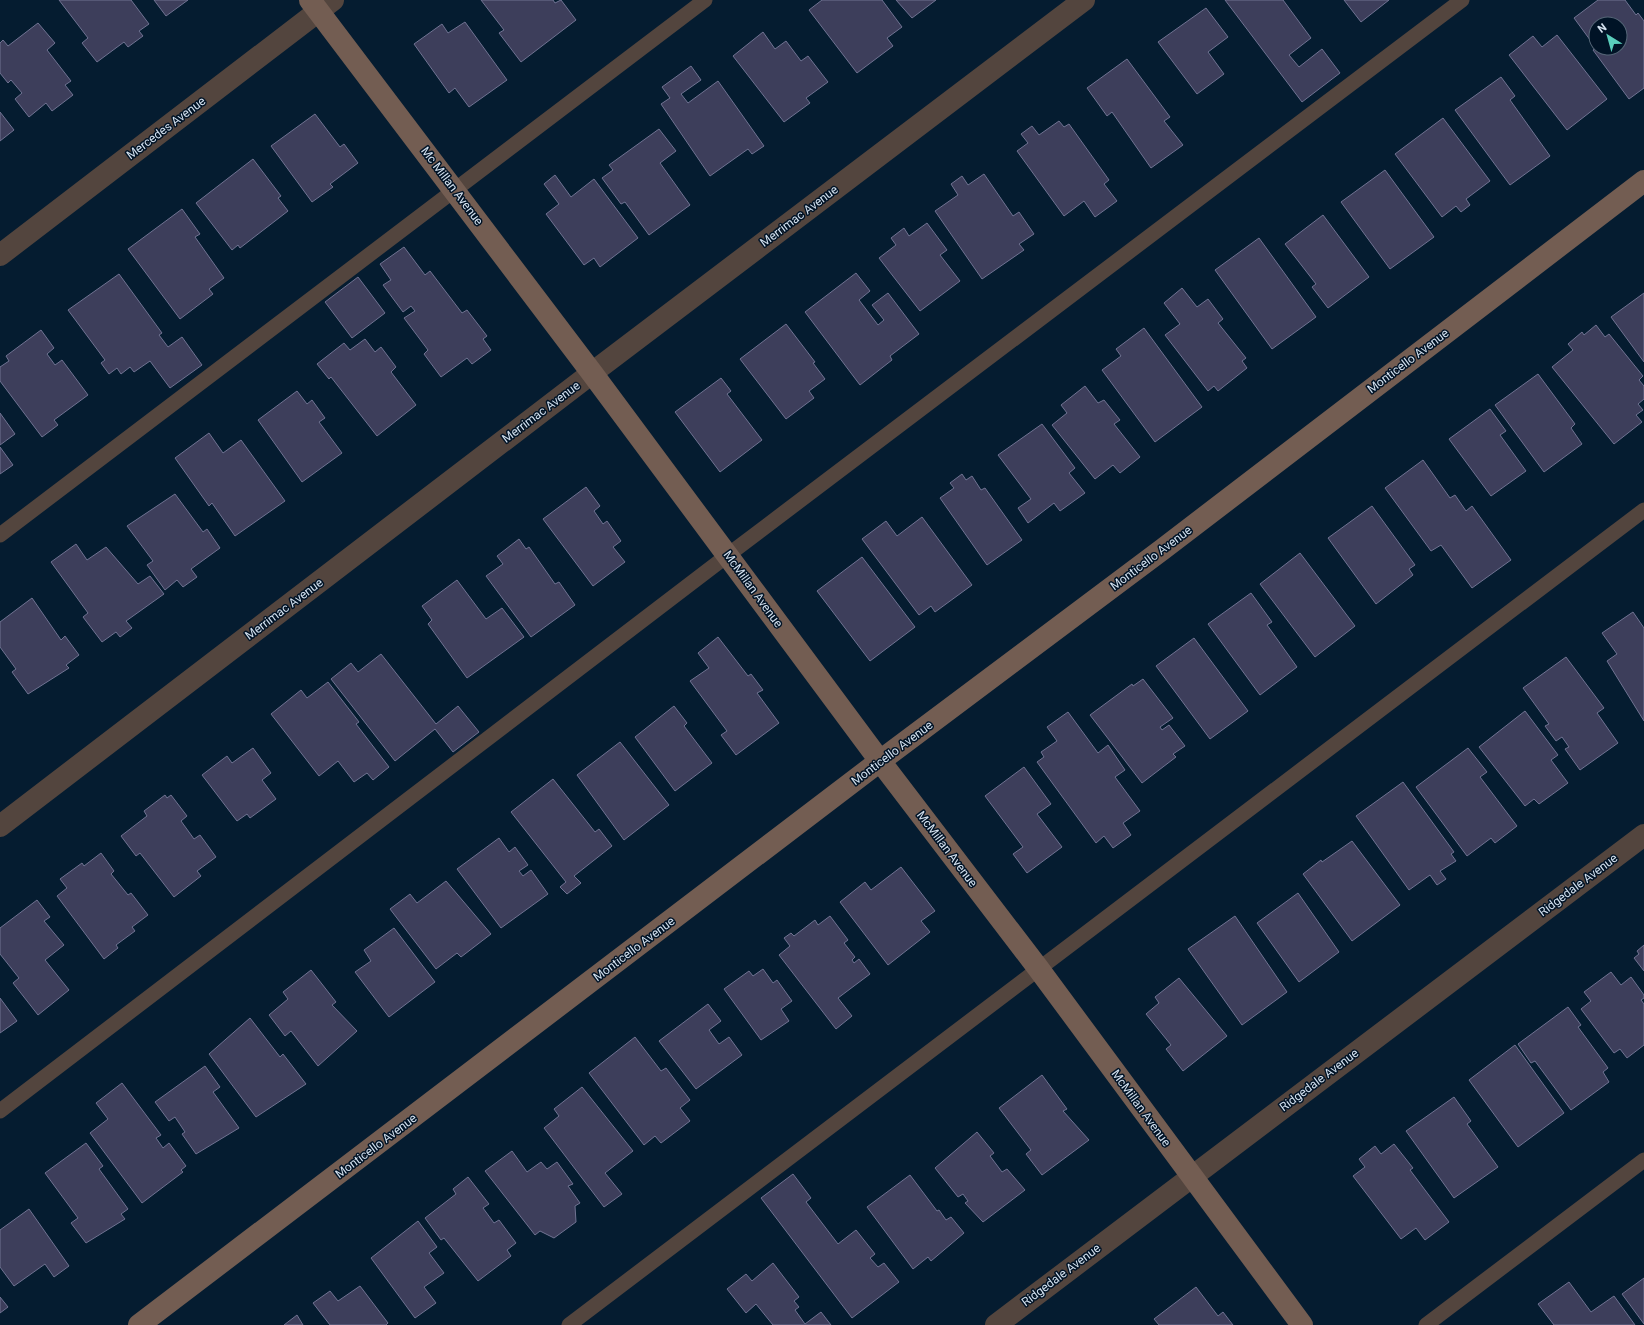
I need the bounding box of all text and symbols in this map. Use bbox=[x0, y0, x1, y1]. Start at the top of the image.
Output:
north arrow bbox=[1588, 16, 1628, 56]
text: N bbox=[1595, 21, 1609, 36]
street label: Mercedes Avenue bbox=[124, 94, 208, 162]
street label: Mc Millan Avenue bbox=[418, 144, 486, 228]
street label: Merrimac Avenue bbox=[757, 182, 841, 250]
street label: Monticello Avenue bbox=[1365, 326, 1451, 396]
street label: Merrimac Avenue bbox=[499, 378, 583, 446]
street label: Monticello Avenue bbox=[1108, 523, 1194, 593]
street label: McMillan Avenue bbox=[720, 548, 786, 630]
street label: Merrimac Avenue bbox=[242, 575, 326, 643]
street label: Monticello Avenue bbox=[849, 718, 935, 788]
street label: McMillan Avenue bbox=[914, 808, 980, 890]
street label: Ridgedale Avenue bbox=[1536, 851, 1620, 919]
street label: Monticello Avenue bbox=[591, 914, 677, 984]
street label: Ridgedale Avenue bbox=[1277, 1046, 1361, 1114]
street label: McMillan Avenue bbox=[1108, 1067, 1174, 1149]
street label: Monticello Avenue bbox=[333, 1111, 419, 1181]
street label: Ridgedale Avenue bbox=[1019, 1241, 1103, 1309]

